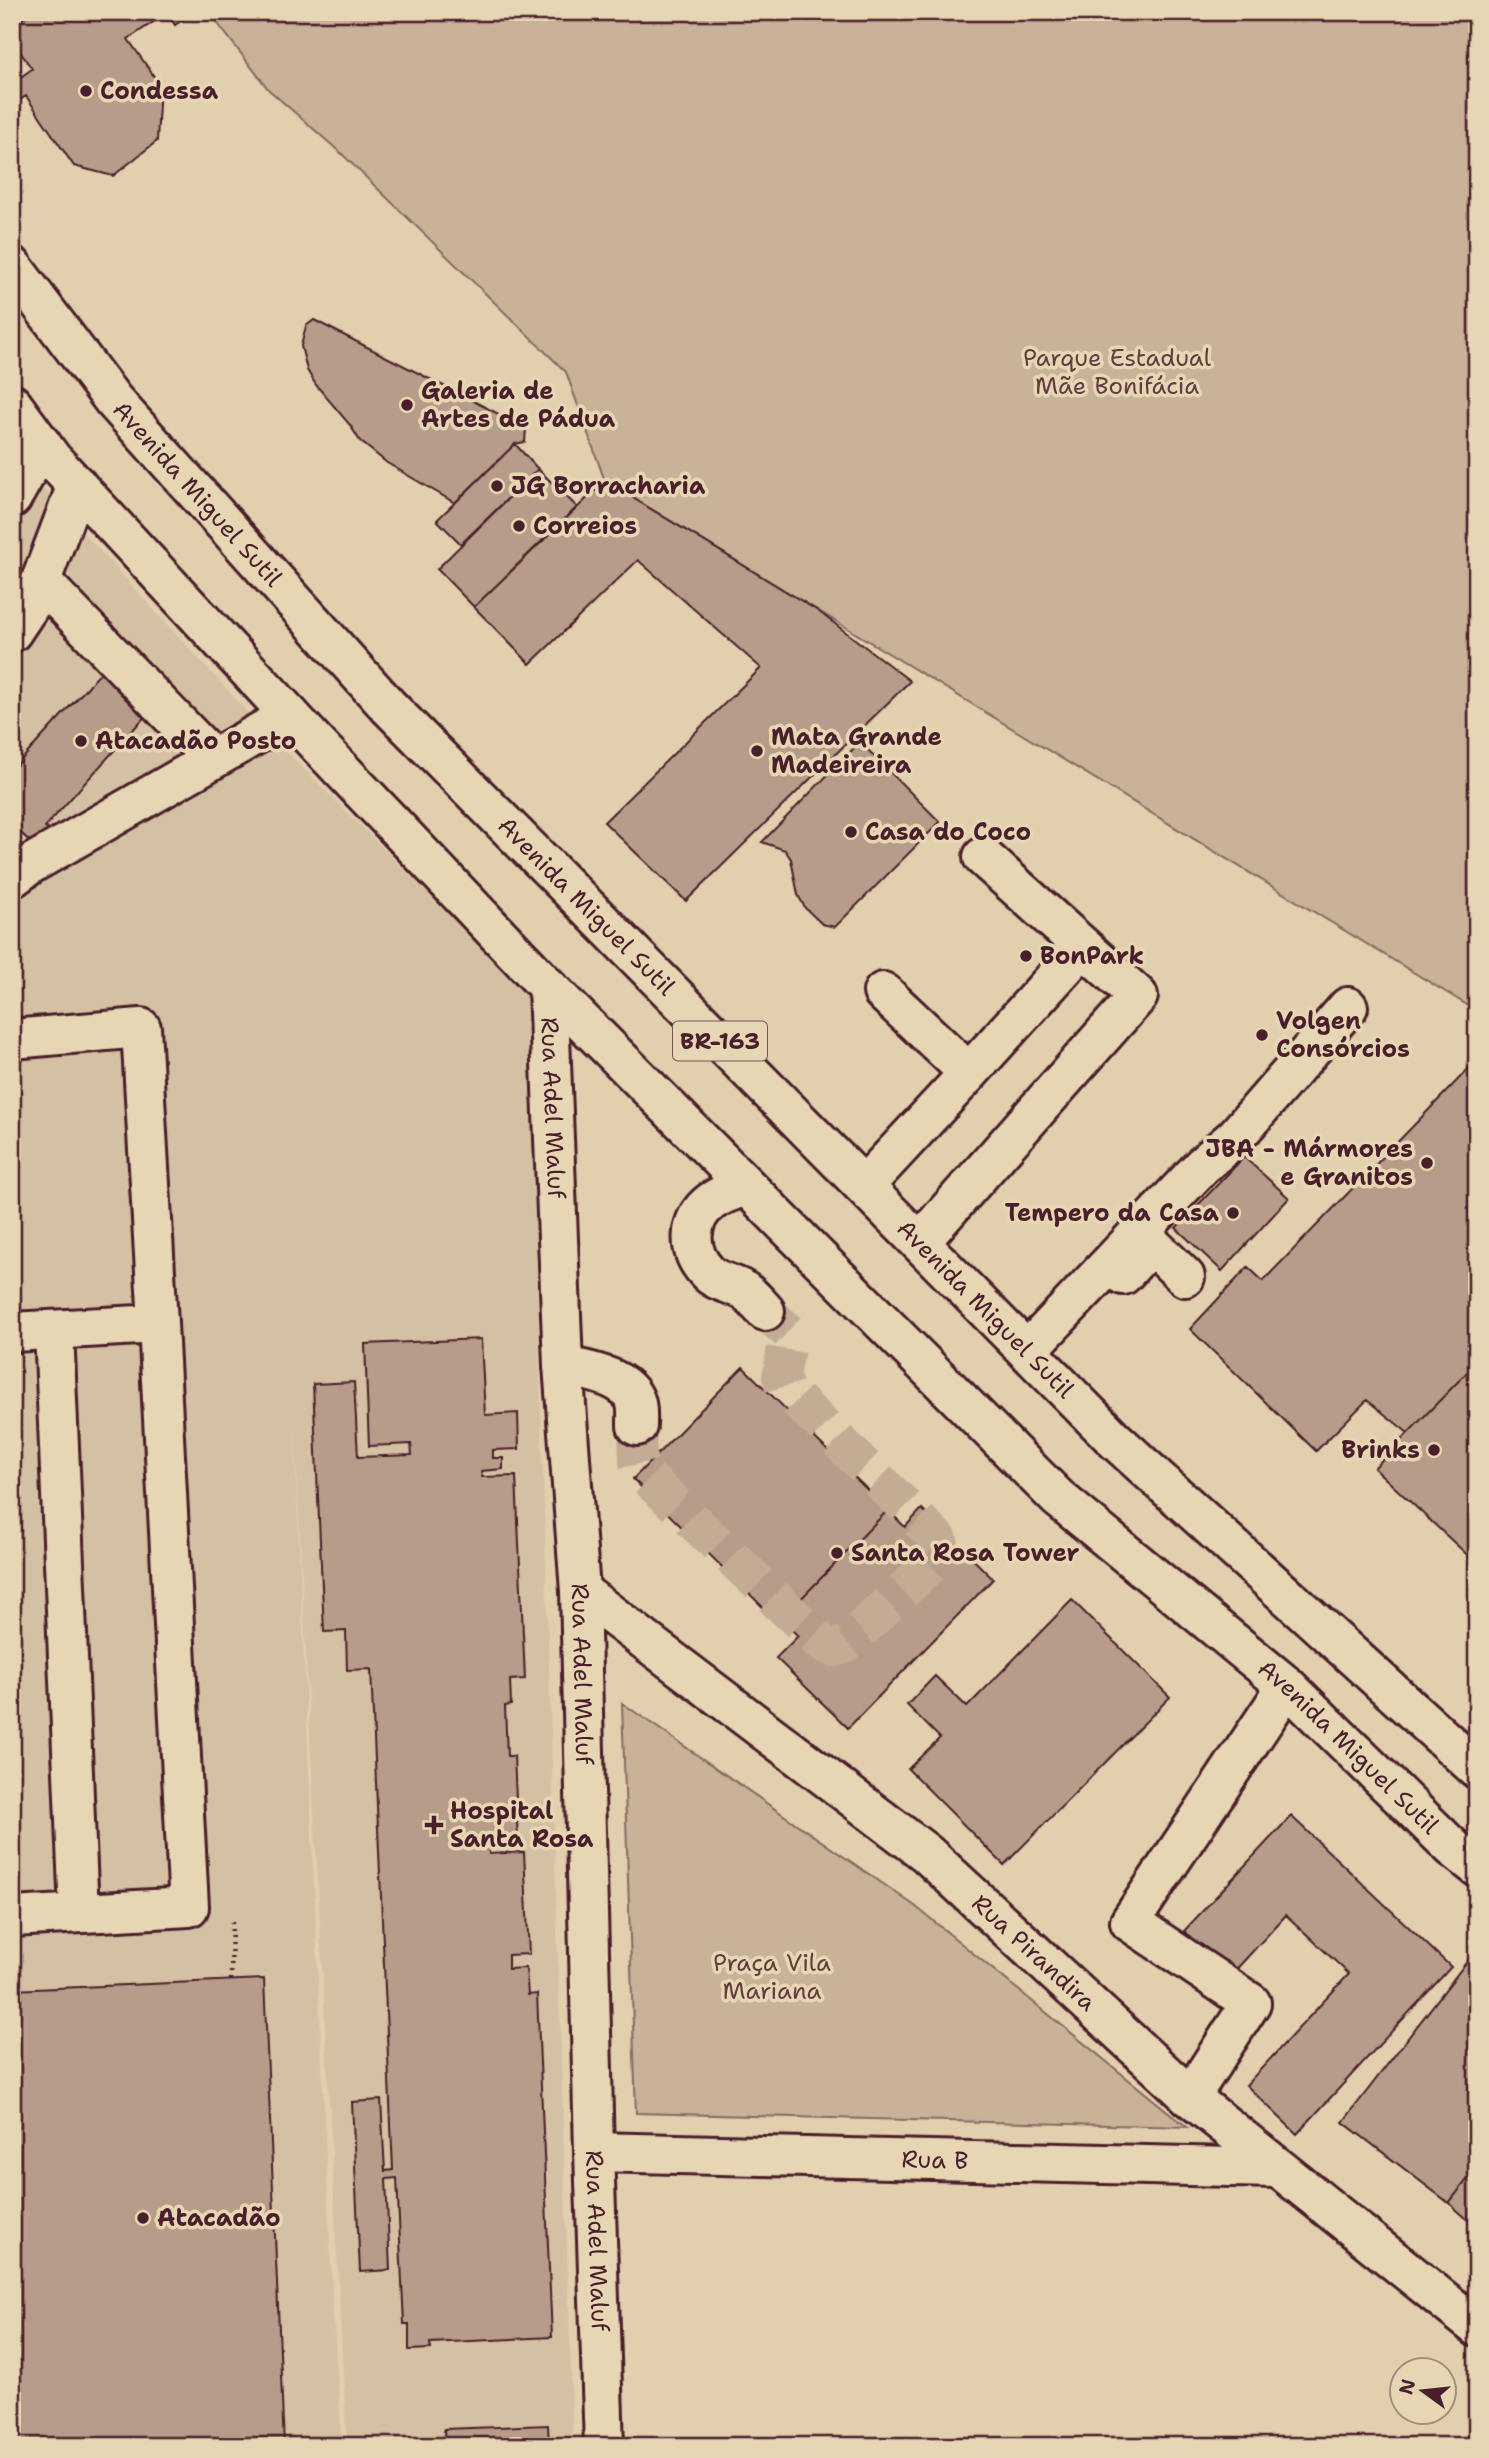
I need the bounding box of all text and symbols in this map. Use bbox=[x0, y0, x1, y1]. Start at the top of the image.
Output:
place label: Condessa bbox=[100, 75, 219, 107]
marker: Condessa bbox=[78, 83, 94, 99]
park label: Parque Estadual Mãe Bonifácia bbox=[1023, 342, 1212, 402]
place label: Galeria de Artes de Pádua bbox=[421, 375, 616, 435]
street label: Avenida Miguel Sutil bbox=[105, 394, 290, 594]
marker: Galeria de Artes de Pádua bbox=[399, 397, 415, 413]
place label: JG Borracharia bbox=[511, 470, 706, 502]
marker: JG Borracharia bbox=[489, 478, 505, 494]
place label: Correios bbox=[533, 510, 637, 542]
marker: Correios bbox=[511, 518, 527, 534]
place label: Mata Grande Madeireira bbox=[771, 721, 942, 781]
place label: Atacadão Posto bbox=[95, 725, 296, 757]
marker: Atacadão Posto bbox=[73, 733, 89, 749]
marker: Mata Grande Madeireira bbox=[749, 743, 765, 759]
street label: Avenida Miguel Sutil bbox=[491, 810, 682, 1003]
place label: Casa do Coco bbox=[865, 816, 1031, 848]
marker: Casa do Coco bbox=[843, 824, 859, 840]
place label: BonPark bbox=[1040, 940, 1144, 972]
marker: BonPark bbox=[1018, 948, 1034, 964]
place label: Volgen Consórcios bbox=[1276, 1005, 1410, 1065]
street label: Rua Adel Maluf bbox=[533, 1017, 572, 1201]
road number: BR-163 bbox=[673, 1022, 767, 1060]
marker: Volgen Consórcios bbox=[1254, 1027, 1270, 1043]
place label: JBA - Mármores e Granitos bbox=[1205, 1133, 1413, 1193]
marker: JBA - Mármores e Granitos bbox=[1419, 1155, 1435, 1171]
place label: Tempero da Casa bbox=[1005, 1197, 1220, 1229]
marker: Tempero da Casa bbox=[1225, 1205, 1241, 1221]
street label: Avenida Miguel Sutil bbox=[890, 1213, 1081, 1406]
place label: Brinks bbox=[1341, 1434, 1420, 1466]
marker: Brinks bbox=[1426, 1442, 1442, 1458]
place label: Santa Rosa Tower bbox=[851, 1537, 1080, 1569]
marker: Santa Rosa Tower bbox=[829, 1545, 845, 1561]
street label: Rua Adel Maluf bbox=[564, 1583, 600, 1766]
street label: Avenida Miguel Sutil bbox=[1251, 1652, 1446, 1842]
place label: Hospital Santa Rosa bbox=[450, 1795, 594, 1855]
marker: Hospital Santa Rosa bbox=[424, 1815, 444, 1835]
street label: Rua Pirandira bbox=[965, 1887, 1103, 2018]
park label: Praça Vila Mariana bbox=[713, 1947, 831, 2007]
street label: Rua B bbox=[901, 2143, 969, 2177]
street label: Rua Adel Maluf bbox=[578, 2150, 616, 2333]
place label: Atacadão bbox=[157, 2202, 281, 2234]
marker: Atacadão bbox=[135, 2210, 151, 2226]
north arrow bbox=[1388, 2356, 1458, 2426]
text: N bbox=[1393, 2376, 1421, 2397]

